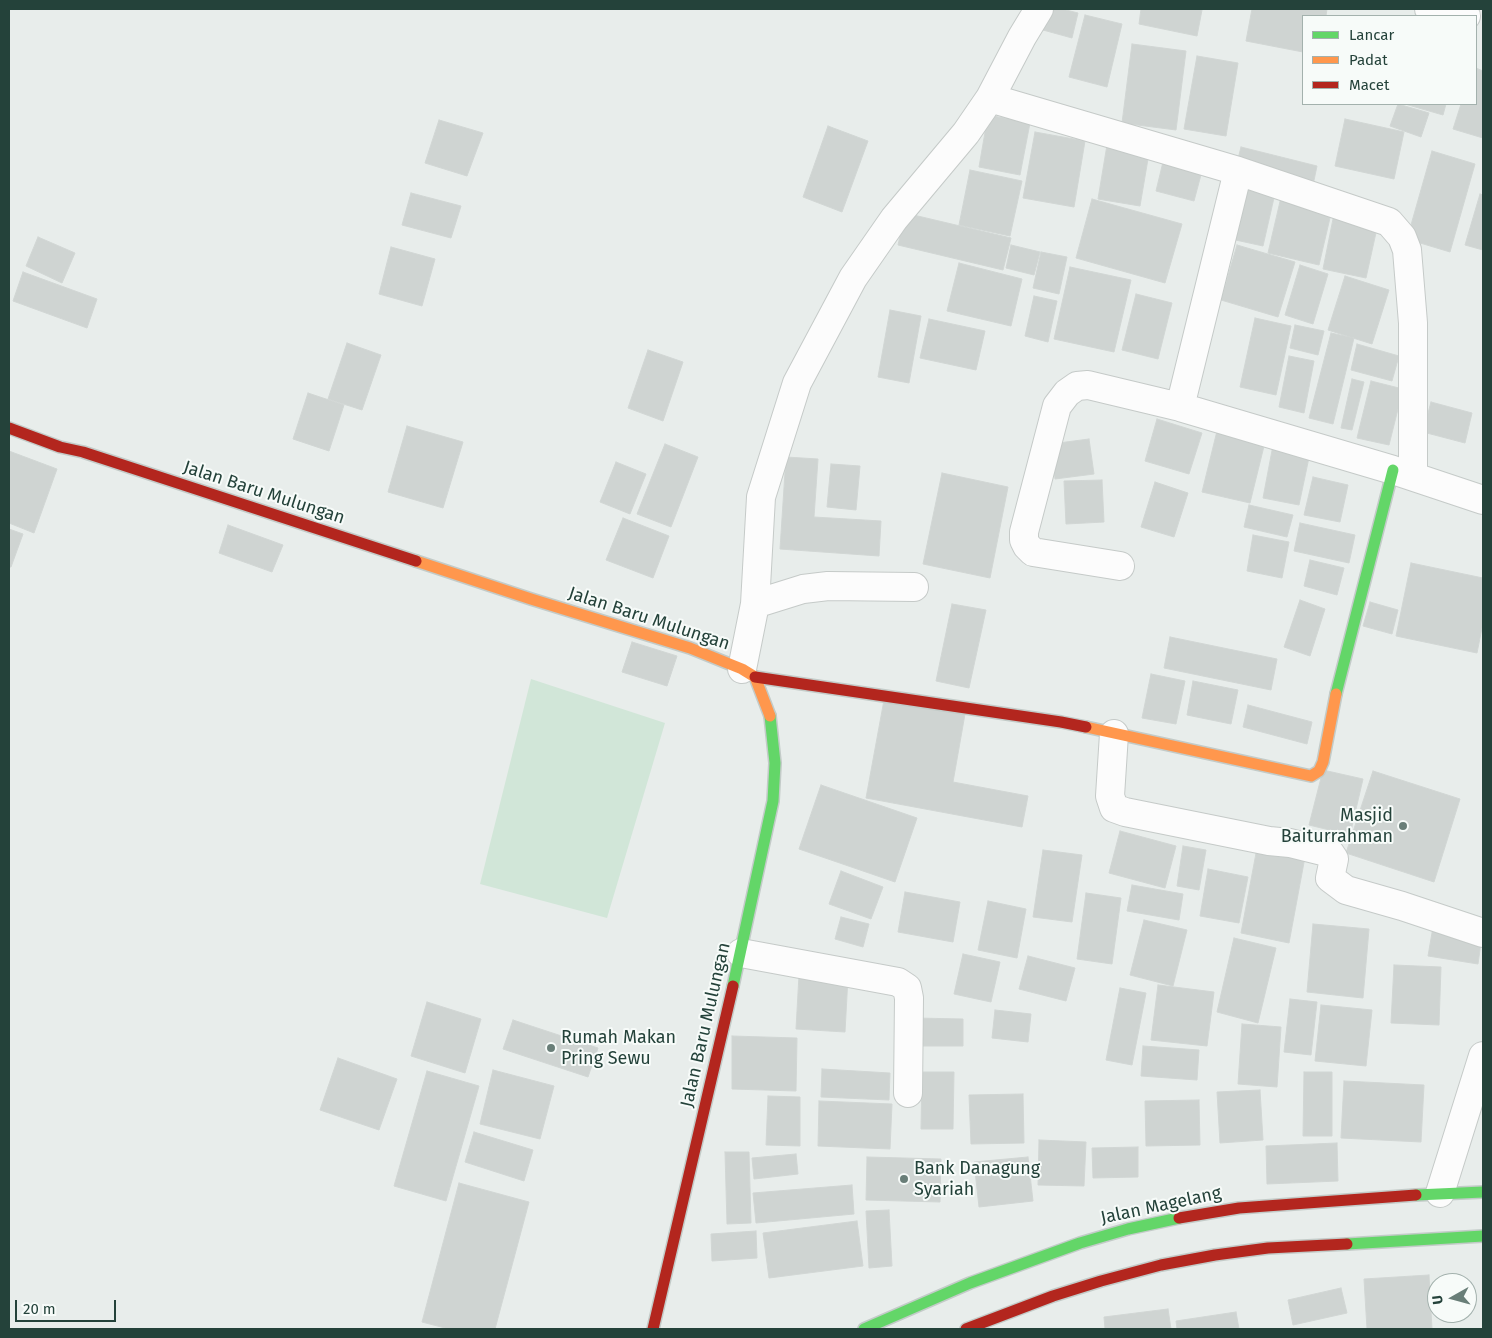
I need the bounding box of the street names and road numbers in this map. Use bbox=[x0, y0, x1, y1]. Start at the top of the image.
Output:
street label: Jalan Baru Mulungan bbox=[181, 457, 347, 529]
street label: Jalan Baru Mulungan bbox=[566, 583, 732, 655]
street label: Jalan Baru Mulungan bbox=[677, 940, 735, 1110]
street label: Jalan Magelang bbox=[1099, 1183, 1223, 1229]

